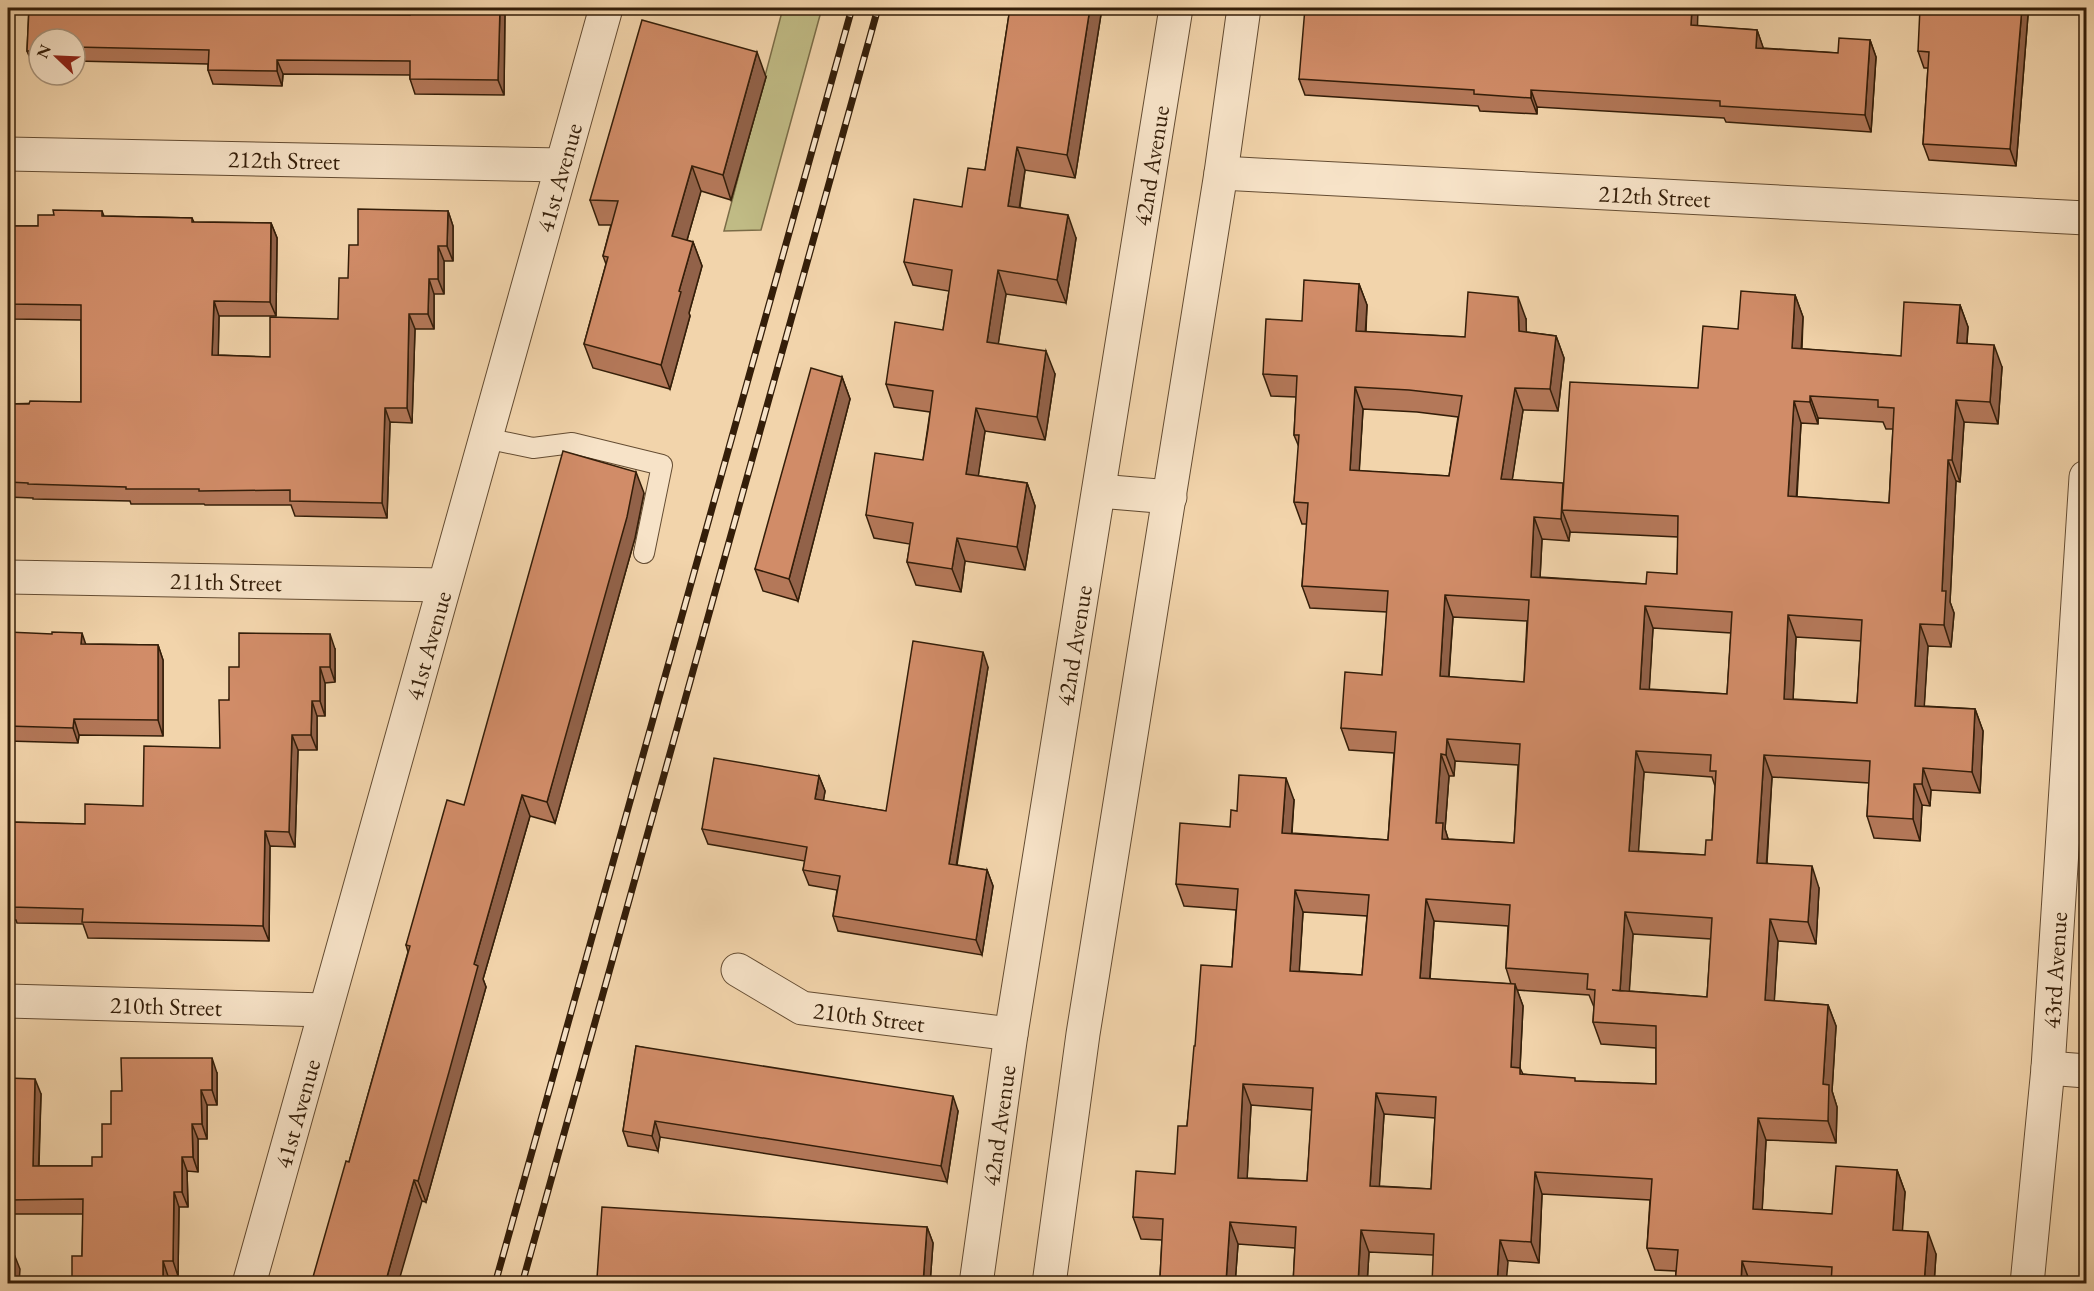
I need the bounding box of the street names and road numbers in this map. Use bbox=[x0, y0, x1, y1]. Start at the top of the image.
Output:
street label: 42nd Avenue bbox=[1126, 103, 1176, 228]
street label: 41st Avenue bbox=[529, 119, 589, 236]
street label: 212th Street bbox=[228, 143, 341, 176]
street label: 212th Street bbox=[1598, 177, 1712, 214]
street label: 211th Street bbox=[170, 564, 283, 598]
street label: 42nd Avenue bbox=[1049, 583, 1098, 708]
street label: 41st Avenue bbox=[398, 587, 458, 704]
street label: 43rd Avenue bbox=[2035, 911, 2074, 1030]
street label: 210th Street bbox=[109, 988, 223, 1023]
street label: 210th Street bbox=[812, 994, 927, 1039]
street label: 41st Avenue bbox=[267, 1055, 327, 1172]
street label: 42nd Avenue bbox=[974, 1063, 1022, 1188]

